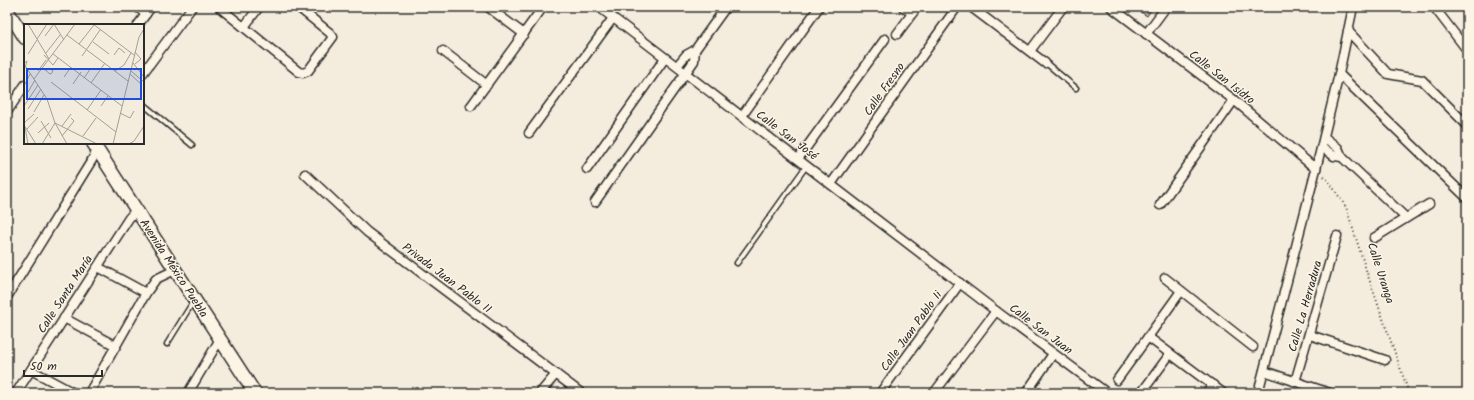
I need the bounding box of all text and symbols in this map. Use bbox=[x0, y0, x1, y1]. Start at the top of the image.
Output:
inset map bbox=[24, 24, 144, 144]
street label: Calle San Isidro bbox=[1185, 46, 1259, 109]
street label: Calle Fresno bbox=[859, 59, 910, 120]
street label: Calle San José bbox=[752, 106, 822, 166]
street label: Avenida México Puebla bbox=[134, 215, 213, 322]
street label: Privada Juan Pablo II bbox=[398, 238, 496, 319]
street label: Calle Uranga bbox=[1362, 240, 1399, 307]
street label: Calle Santa María bbox=[33, 251, 98, 337]
street label: Calle La Herradura bbox=[1283, 258, 1328, 354]
street label: Calle Juan Pablo Ii bbox=[876, 286, 948, 375]
street label: Calle San Juan bbox=[1005, 299, 1077, 360]
scale bar bbox=[24, 352, 102, 378]
text: 50 m bbox=[30, 357, 57, 376]

